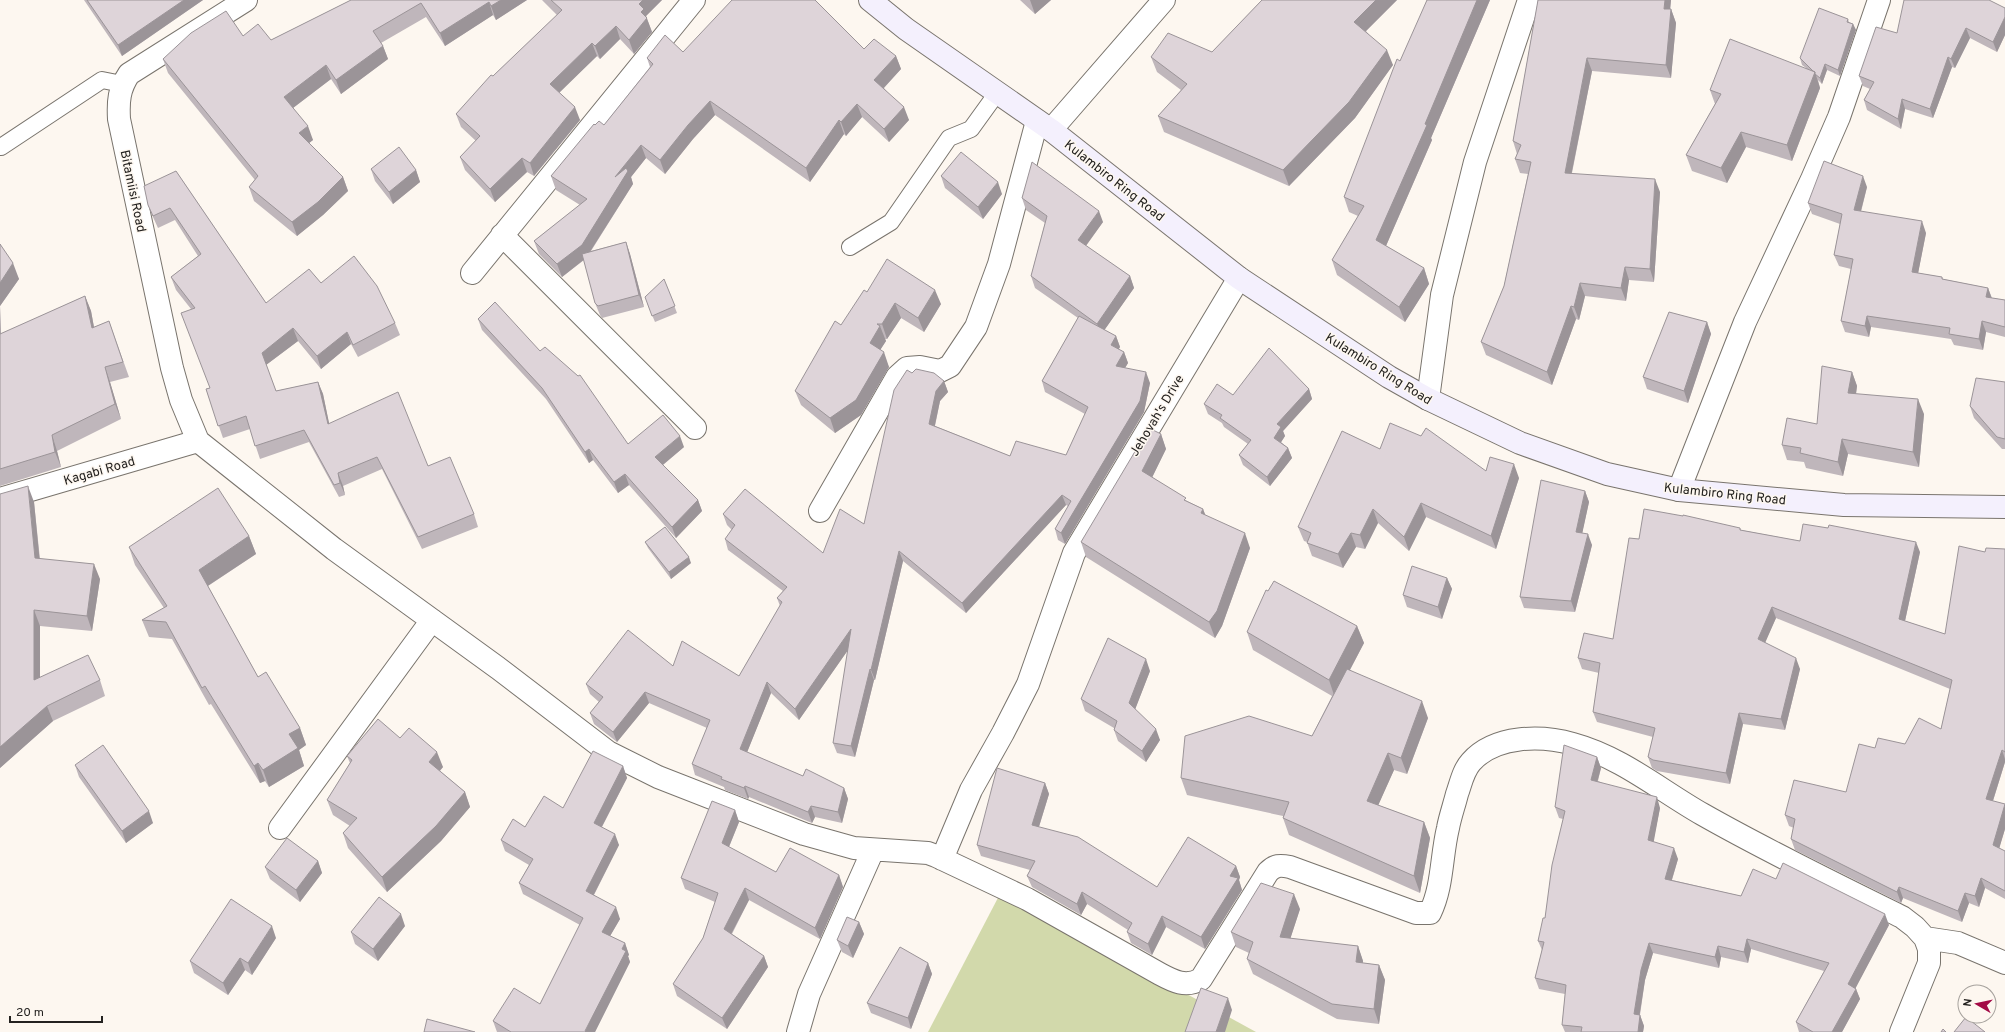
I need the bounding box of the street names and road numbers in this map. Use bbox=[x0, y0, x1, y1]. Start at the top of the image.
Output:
street label: Kulambiro Ring Road bbox=[1060, 137, 1167, 226]
street label: Bitamiisi Road bbox=[116, 149, 149, 234]
street label: Kulambiro Ring Road bbox=[1322, 330, 1434, 409]
street label: Jehovah's Drive bbox=[1127, 372, 1188, 460]
street label: Kagabi Road bbox=[62, 454, 137, 490]
street label: Kulambiro Ring Road bbox=[1663, 481, 1787, 509]

